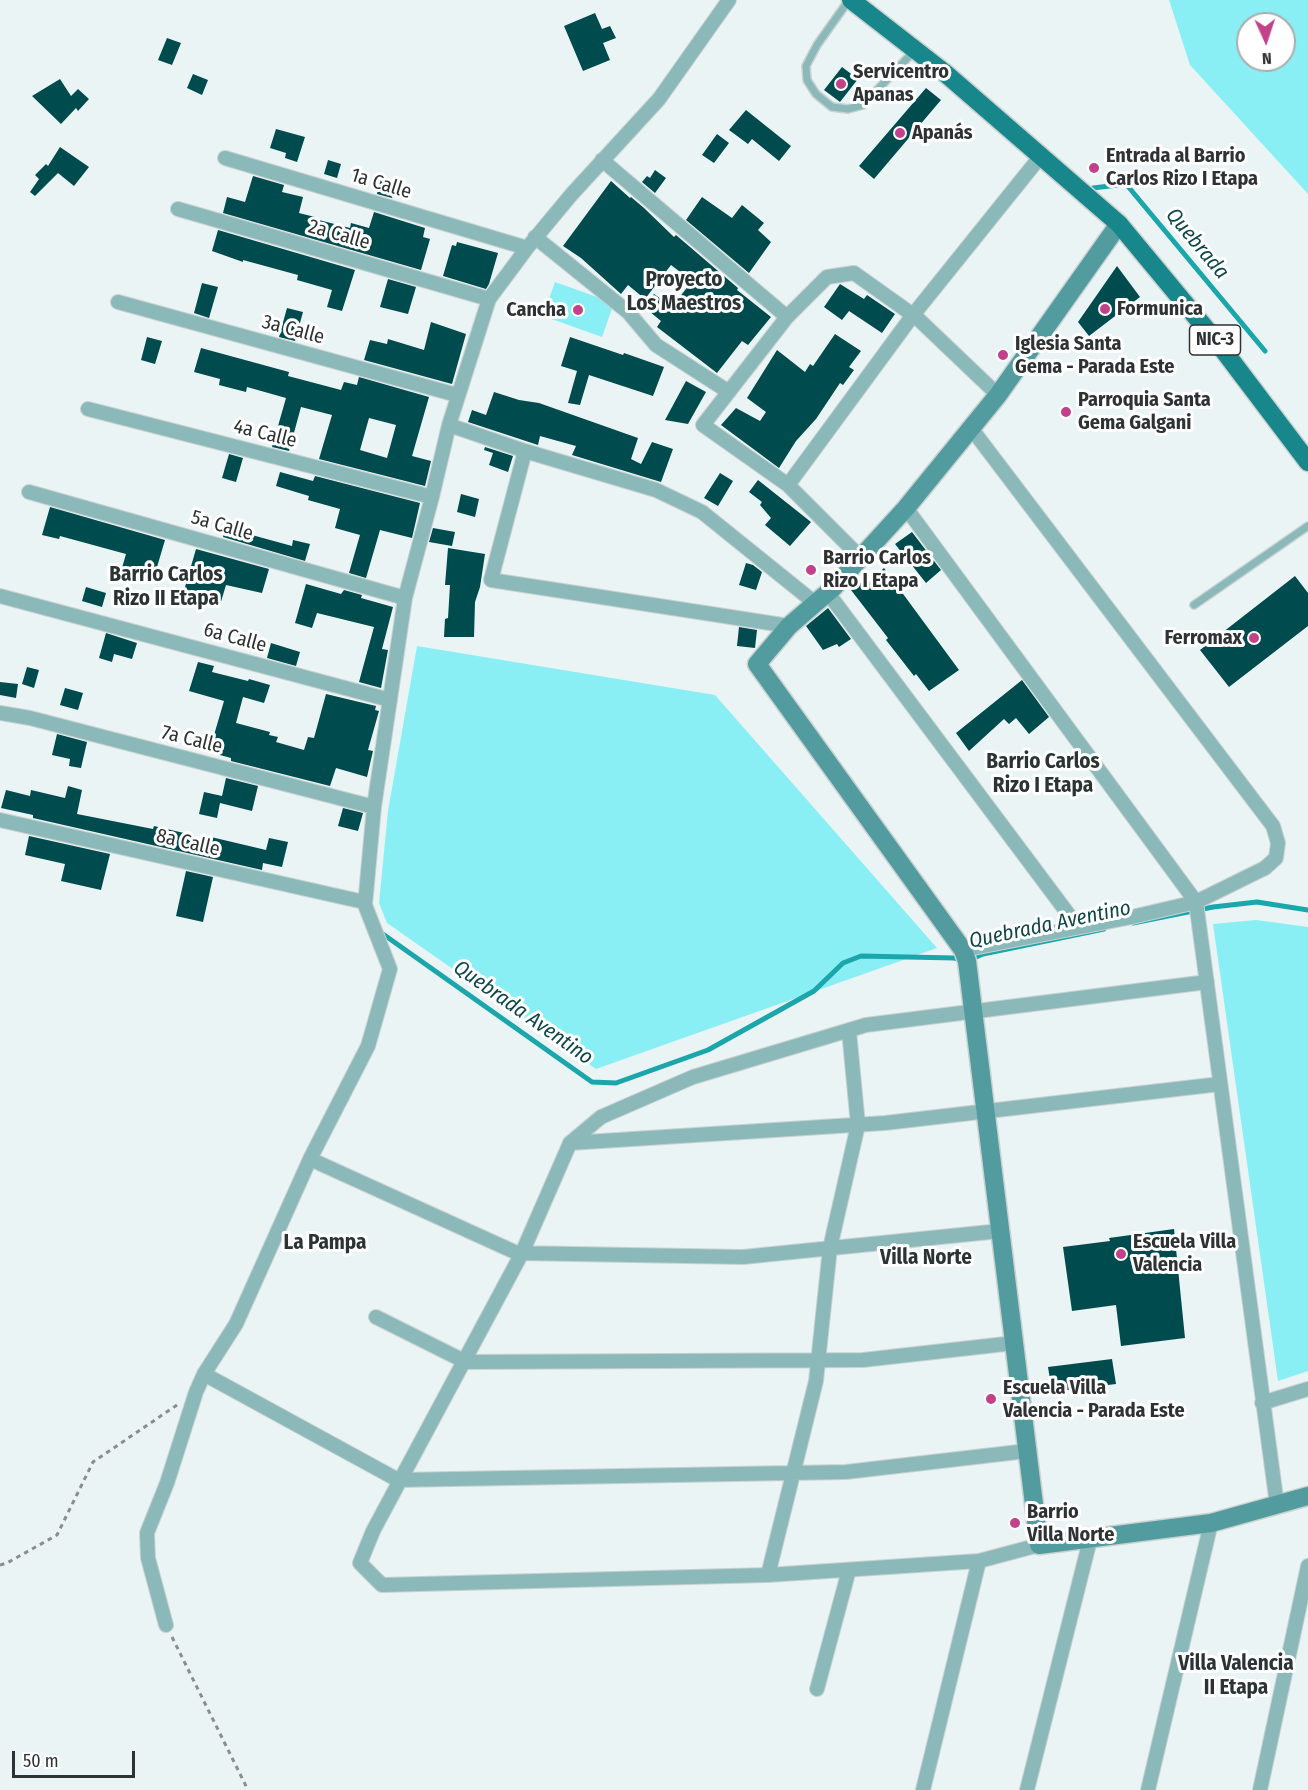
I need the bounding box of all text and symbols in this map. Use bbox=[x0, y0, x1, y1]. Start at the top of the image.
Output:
north arrow bbox=[1236, 12, 1296, 72]
text: N bbox=[1262, 49, 1272, 68]
place label: Servicentro Apanas bbox=[853, 60, 949, 107]
marker: Servicentro Apanas bbox=[834, 77, 848, 91]
place label: Apanás bbox=[912, 121, 973, 145]
marker: Apanás bbox=[893, 126, 907, 140]
place label: Entrada al Barrio Carlos Rizo I Etapa bbox=[1106, 144, 1258, 191]
marker: Entrada al Barrio Carlos Rizo I Etapa bbox=[1087, 161, 1101, 175]
street label: 1a Calle bbox=[348, 163, 414, 205]
water label: Quebrada bbox=[1160, 203, 1234, 285]
street label: 2a Calle bbox=[305, 215, 373, 255]
district label: Proyecto Los Maestros bbox=[627, 267, 741, 317]
place label: Formunica bbox=[1117, 297, 1203, 321]
place label: Cancha bbox=[506, 298, 566, 322]
marker: Formunica bbox=[1098, 302, 1112, 316]
marker: Cancha bbox=[571, 303, 585, 317]
street label: 3a Calle bbox=[259, 310, 327, 350]
road number: NIC-3 bbox=[1190, 325, 1240, 355]
place label: Iglesia Santa Gema - Parada Este bbox=[1015, 332, 1174, 379]
marker: Iglesia Santa Gema - Parada Este bbox=[996, 348, 1010, 362]
place label: Parroquia Santa Gema Galgani bbox=[1078, 388, 1211, 435]
marker: Parroquia Santa Gema Galgani bbox=[1059, 405, 1073, 419]
street label: 4a Calle bbox=[231, 415, 299, 453]
street label: 5a Calle bbox=[188, 506, 256, 546]
place label: Barrio Carlos Rizo I Etapa bbox=[823, 546, 931, 593]
district label: Barrio Carlos Rizo II Etapa bbox=[109, 562, 223, 612]
marker: Barrio Carlos Rizo I Etapa bbox=[804, 563, 818, 577]
street label: 6a Calle bbox=[201, 618, 269, 658]
place label: Ferromax bbox=[1164, 626, 1242, 650]
marker: Ferromax bbox=[1247, 631, 1261, 645]
street label: 7a Calle bbox=[159, 721, 225, 759]
district label: Barrio Carlos Rizo I Etapa bbox=[986, 749, 1100, 799]
street label: 8a Calle bbox=[154, 824, 222, 862]
water label: Quebrada Aventino bbox=[967, 896, 1133, 954]
water label: Quebrada Aventino bbox=[448, 955, 598, 1071]
district label: La Pampa bbox=[283, 1230, 367, 1256]
place label: Escuela Villa Valencia bbox=[1133, 1230, 1236, 1277]
district label: Villa Norte bbox=[880, 1245, 972, 1271]
marker: Escuela Villa Valencia bbox=[1114, 1247, 1128, 1261]
place label: Escuela Villa Valencia - Parada Este bbox=[1003, 1376, 1185, 1423]
marker: Escuela Villa Valencia - Parada Este bbox=[984, 1392, 998, 1406]
place label: Barrio Villa Norte bbox=[1027, 1500, 1114, 1547]
marker: Barrio Villa Norte bbox=[1008, 1516, 1022, 1530]
district label: Villa Valencia II Etapa bbox=[1178, 1651, 1294, 1701]
scale bar bbox=[15, 1739, 138, 1777]
text: 50 m bbox=[23, 1750, 59, 1772]

